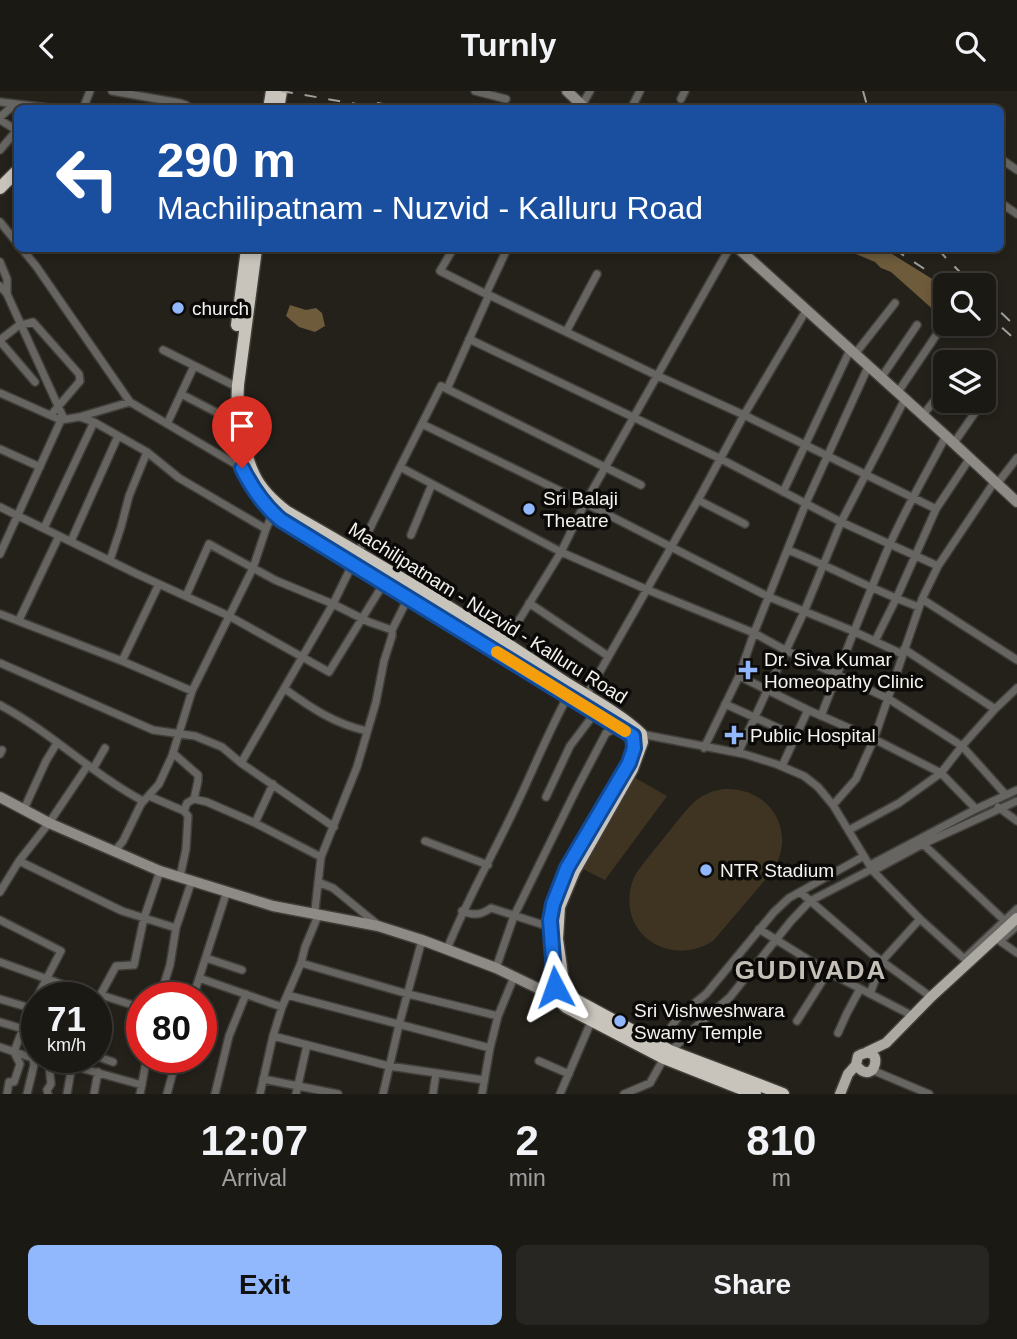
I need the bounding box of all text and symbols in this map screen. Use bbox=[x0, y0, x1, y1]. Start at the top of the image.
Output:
icon: back bbox=[28, 27, 66, 65]
text: Turnly bbox=[461, 27, 556, 63]
icon: search bbox=[951, 27, 989, 65]
icon: left bbox=[42, 133, 133, 224]
text: 290 m bbox=[157, 133, 296, 187]
text: Machilipatnam - Nuzvid - Kalluru Road bbox=[157, 190, 703, 226]
map controls bbox=[933, 273, 996, 413]
button: search bbox=[933, 273, 996, 336]
place label: church bbox=[192, 298, 249, 319]
marker: church bbox=[170, 300, 186, 316]
button: layers bbox=[933, 350, 996, 413]
pin bbox=[212, 396, 272, 468]
icon: arrive bbox=[223, 407, 261, 445]
place label: Sri Balaji Theatre bbox=[543, 488, 618, 531]
marker: Sri Balaji Theatre bbox=[521, 501, 537, 517]
street label: Machilipatnam - Nuzvid - Kalluru Road bbox=[345, 518, 631, 708]
place label: Dr. Siva Kumar Homeopathy Clinic bbox=[764, 649, 923, 692]
marker: Dr. Siva Kumar Homeopathy Clinic bbox=[738, 660, 758, 680]
marker: Public Hospital bbox=[724, 725, 744, 745]
place label: Public Hospital bbox=[750, 725, 876, 746]
place label: NTR Stadium bbox=[720, 860, 834, 881]
marker: NTR Stadium bbox=[698, 862, 714, 878]
position arrow bbox=[518, 950, 592, 1024]
district label: GUDIVADA bbox=[735, 955, 887, 985]
speed limit sign: 80 bbox=[126, 982, 217, 1073]
text: 71 bbox=[47, 999, 86, 1038]
place label: Sri Vishweshwara Swamy Temple bbox=[634, 1000, 785, 1043]
marker: Sri Vishweshwara Swamy Temple bbox=[612, 1013, 628, 1029]
text: km/h bbox=[47, 1035, 86, 1055]
text: 12:07 bbox=[201, 1117, 308, 1164]
text: 2 bbox=[515, 1117, 539, 1164]
text: 810 bbox=[746, 1117, 816, 1164]
text: Arrival bbox=[222, 1165, 287, 1191]
text: min bbox=[509, 1165, 546, 1191]
text: m bbox=[772, 1165, 791, 1191]
button: Exit bbox=[28, 1245, 502, 1325]
button: Share bbox=[516, 1245, 989, 1325]

